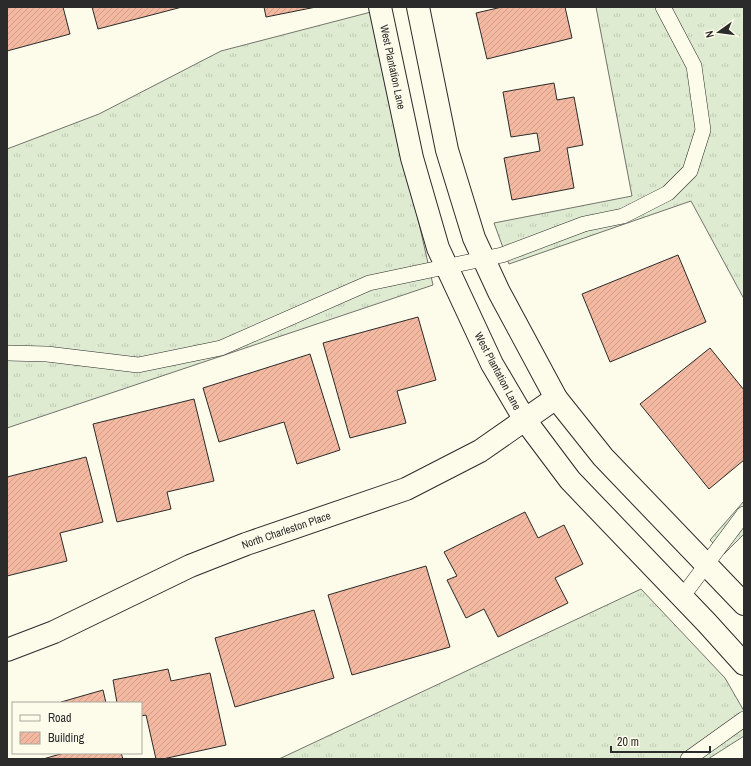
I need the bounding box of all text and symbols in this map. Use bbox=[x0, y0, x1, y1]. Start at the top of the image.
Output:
north arrow bbox=[699, 12, 739, 52]
street label: West Plantation Lane bbox=[377, 23, 409, 111]
text: N bbox=[702, 30, 717, 39]
street label: West Plantation Lane bbox=[472, 330, 524, 412]
street label: North Charleston Place bbox=[240, 508, 332, 552]
legend bbox=[12, 702, 142, 754]
text: Road bbox=[48, 710, 72, 726]
scale bar bbox=[611, 728, 710, 754]
text: Building bbox=[48, 730, 85, 746]
text: 20 m bbox=[617, 734, 639, 750]

